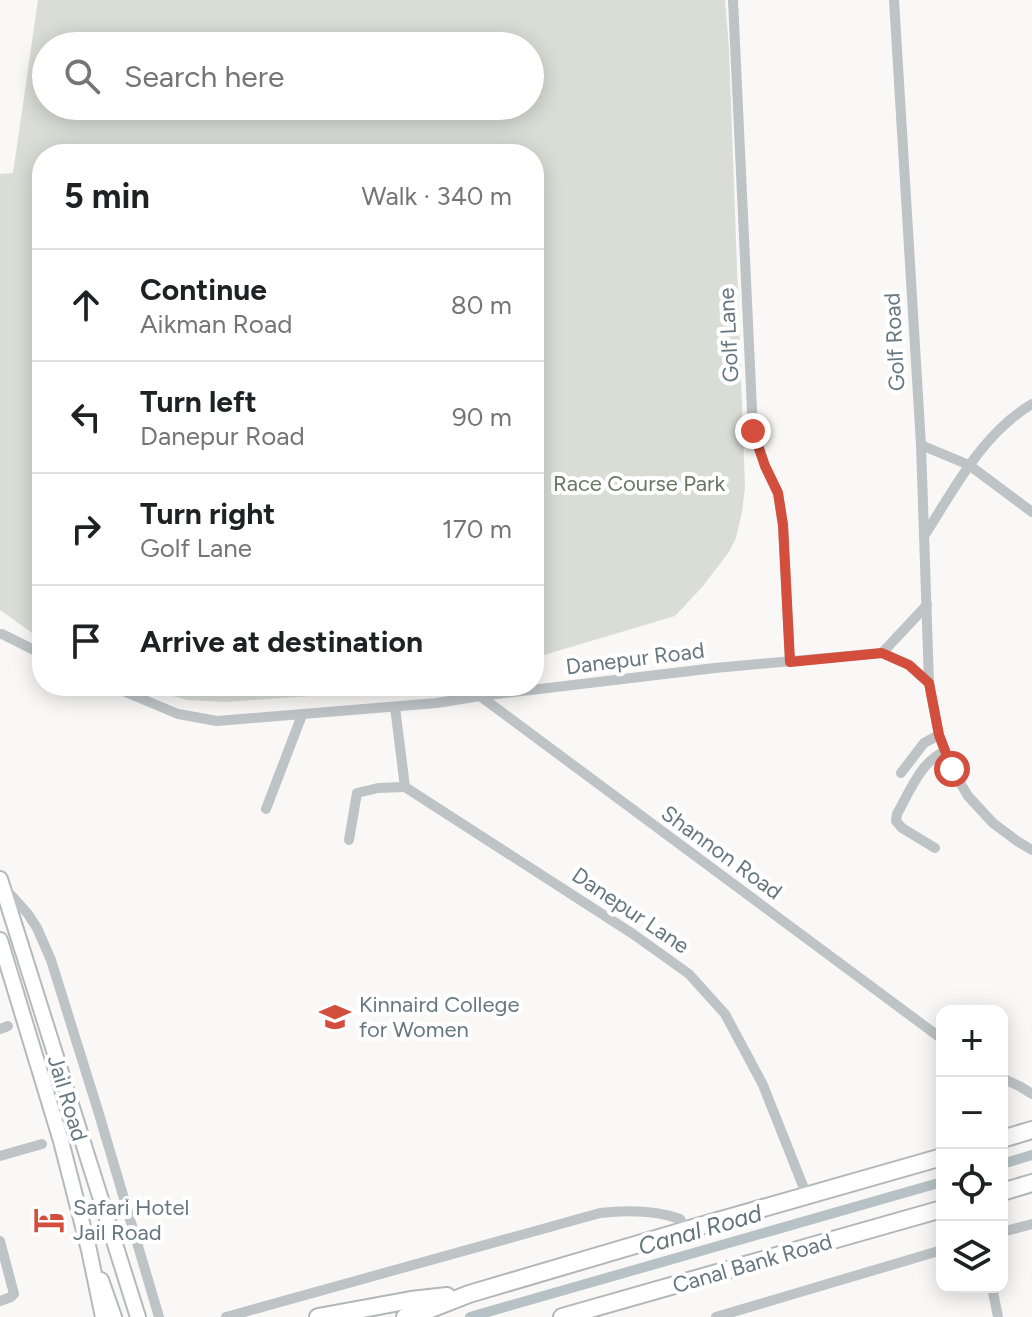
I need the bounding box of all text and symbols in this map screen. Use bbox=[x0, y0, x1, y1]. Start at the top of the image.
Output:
search box bbox=[32, 32, 544, 120]
icon: search bbox=[60, 54, 104, 98]
text: Search here bbox=[124, 58, 284, 95]
text: 5 min bbox=[64, 176, 150, 217]
text: Walk · 340 m bbox=[362, 180, 512, 212]
text: Continue bbox=[140, 271, 267, 308]
icon: ahead bbox=[64, 283, 108, 327]
street label: Golf Lane bbox=[713, 287, 744, 383]
text: 80 m bbox=[451, 289, 512, 321]
street label: Golf Road bbox=[878, 292, 911, 392]
text: Aikman Road bbox=[140, 308, 292, 340]
text: Turn left bbox=[140, 383, 257, 420]
icon: left bbox=[64, 395, 108, 439]
text: 90 m bbox=[452, 401, 512, 433]
route end bbox=[735, 413, 771, 449]
text: Danepur Road bbox=[140, 420, 305, 452]
park label: Race Course Park bbox=[553, 470, 725, 497]
text: Turn right bbox=[140, 495, 275, 532]
icon: right bbox=[64, 507, 108, 551]
text: 170 m bbox=[442, 513, 512, 545]
text: Golf Lane bbox=[140, 532, 252, 564]
icon: arrive bbox=[64, 619, 108, 663]
text: Arrive at destination bbox=[140, 623, 423, 660]
street label: Danepur Road bbox=[564, 637, 706, 680]
route start bbox=[934, 751, 970, 787]
street label: Shannon Road bbox=[656, 800, 787, 905]
street label: Danepur Lane bbox=[567, 861, 695, 960]
place label: Kinnaird College for Women bbox=[359, 991, 519, 1043]
school or university icon: Kinnaird College for Women bbox=[318, 1000, 352, 1034]
map controls bbox=[936, 1005, 1008, 1293]
button: + bbox=[936, 1005, 1008, 1077]
street label: Jail Road bbox=[42, 1052, 93, 1144]
button: − bbox=[936, 1077, 1008, 1149]
button: locate bbox=[936, 1149, 1008, 1221]
place label: Safari Hotel Jail Road bbox=[73, 1194, 189, 1246]
water label: Canal Road bbox=[635, 1198, 766, 1261]
hotel icon: Safari Hotel Jail Road bbox=[32, 1203, 66, 1237]
button: layers bbox=[936, 1221, 1008, 1293]
street label: Canal Bank Road bbox=[669, 1228, 835, 1299]

